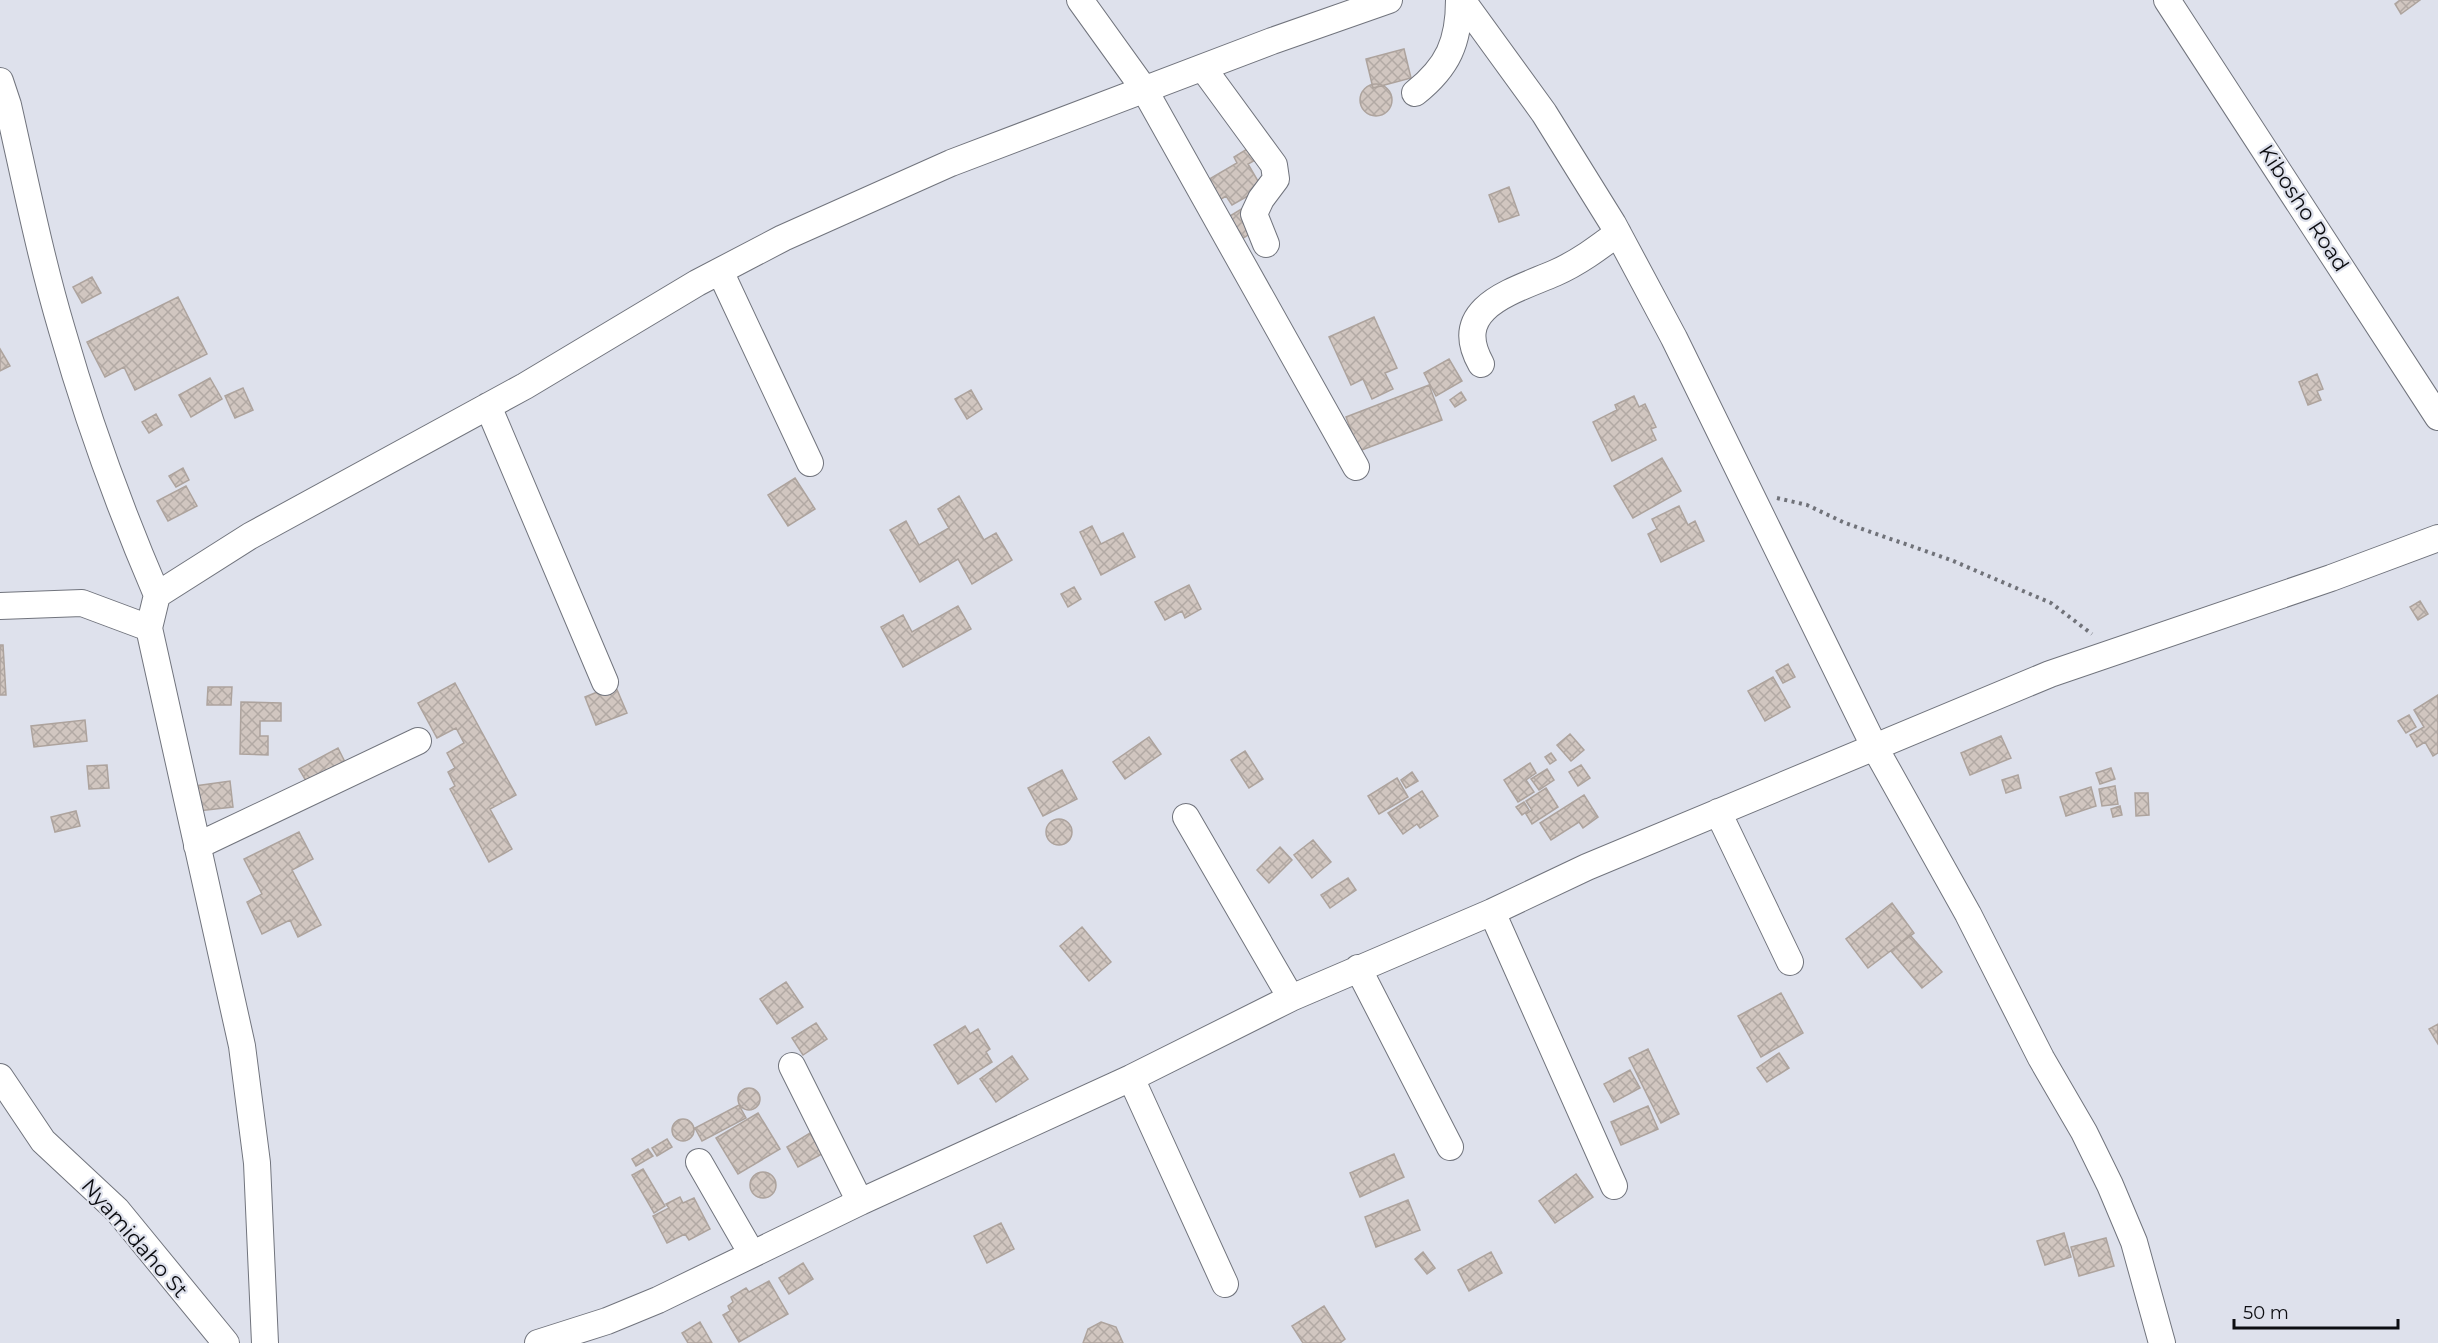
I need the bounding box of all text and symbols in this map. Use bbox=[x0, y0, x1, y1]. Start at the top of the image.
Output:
street label: Kibosho Road bbox=[2254, 140, 2354, 276]
street label: Nyamidaho St bbox=[77, 1173, 193, 1303]
scale bar bbox=[2234, 1292, 2398, 1330]
text: 50 m bbox=[2243, 1302, 2289, 1324]

